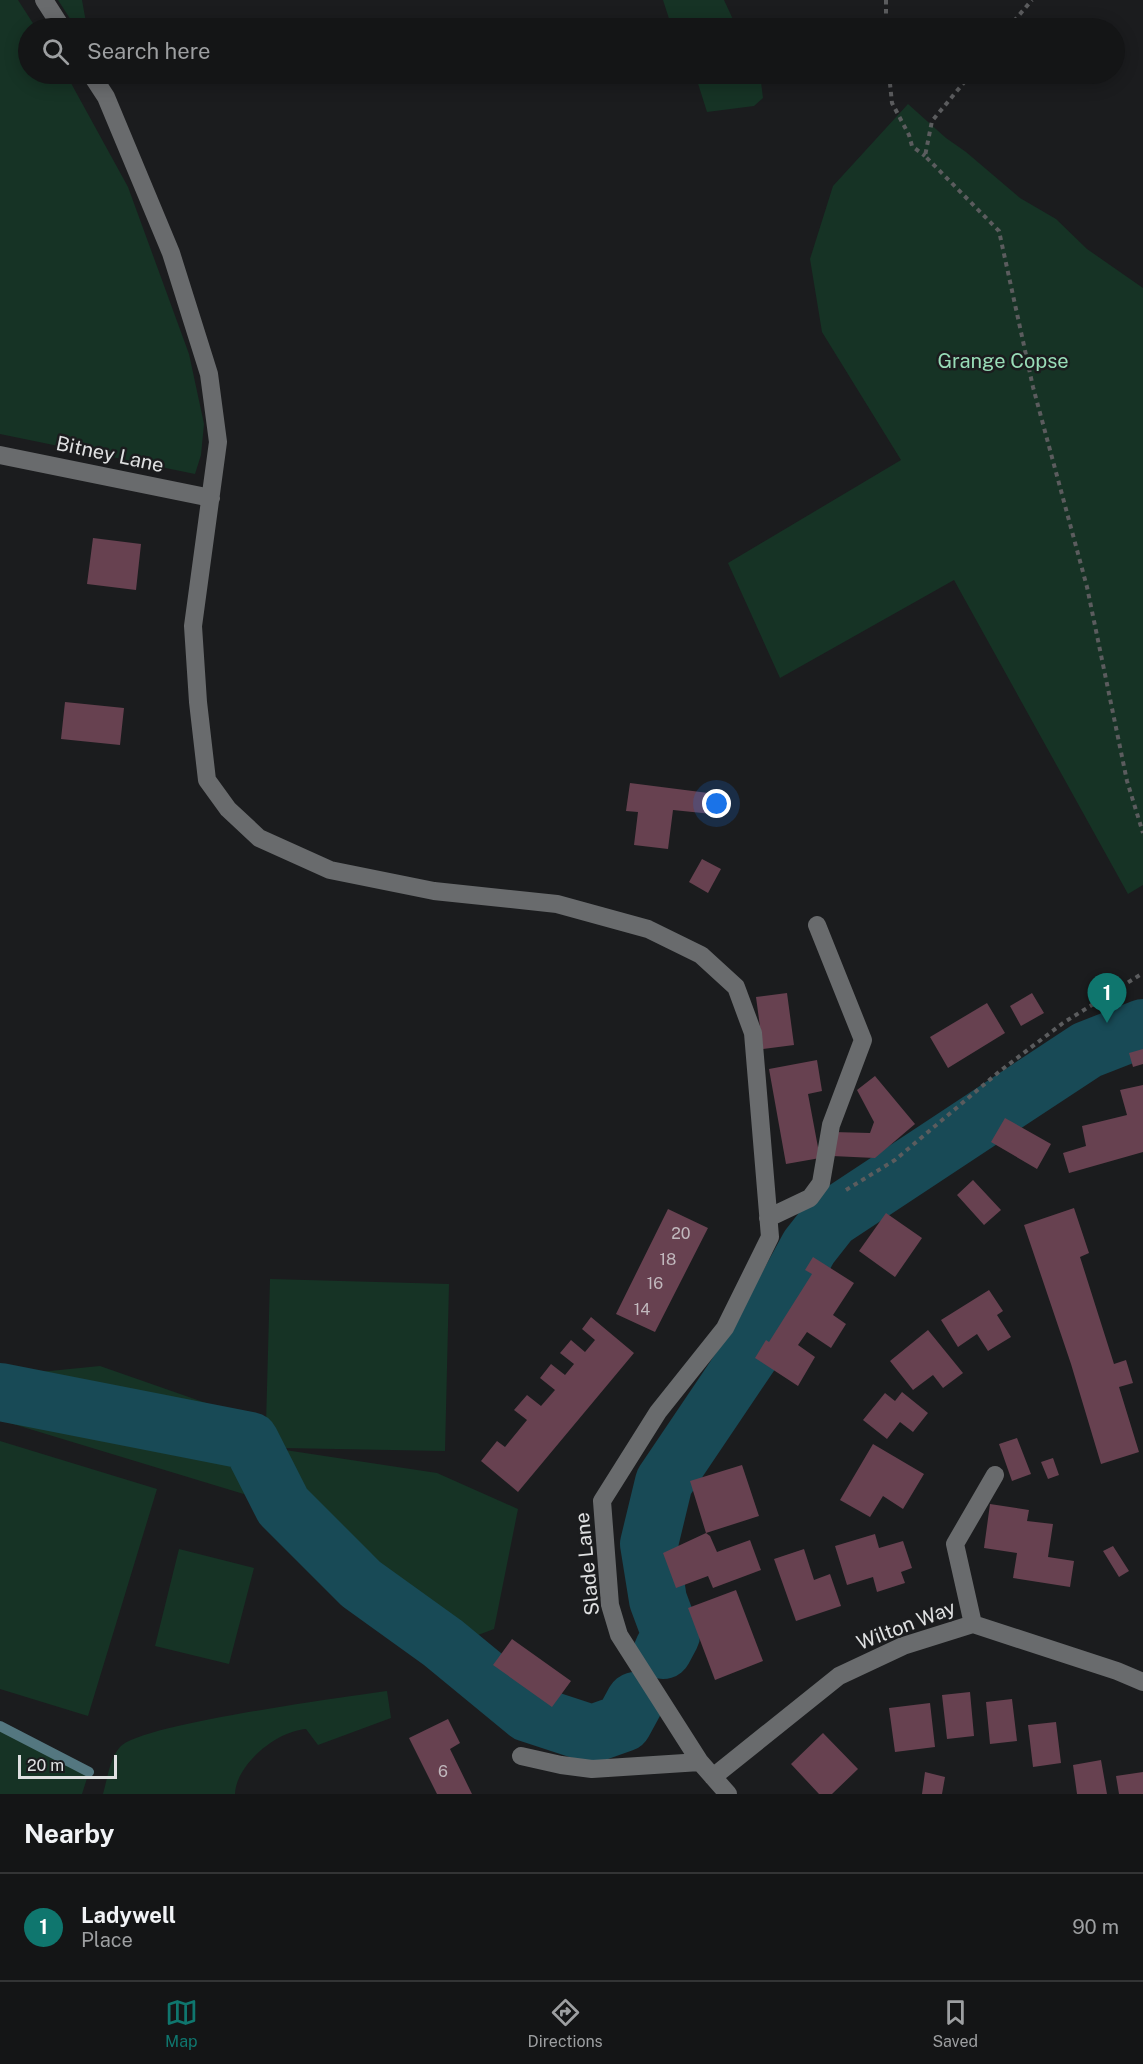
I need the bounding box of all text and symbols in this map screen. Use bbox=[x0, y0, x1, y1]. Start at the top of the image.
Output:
search box bbox=[18, 18, 1125, 84]
icon: search bbox=[39, 35, 72, 68]
text: Search here bbox=[87, 38, 211, 64]
park label: Grange Copse bbox=[937, 349, 1069, 373]
street label: Bitney Lane bbox=[54, 431, 166, 477]
your location bbox=[702, 789, 731, 818]
pin: 1 bbox=[1088, 974, 1126, 1023]
house number: 20 bbox=[671, 1224, 691, 1243]
house number: 18 bbox=[660, 1250, 676, 1269]
house number: 16 bbox=[647, 1274, 663, 1293]
house number: 14 bbox=[634, 1300, 650, 1319]
street label: Slade Lane bbox=[570, 1511, 604, 1617]
street label: Wilton Way bbox=[853, 1595, 959, 1655]
scale bar bbox=[18, 1752, 117, 1780]
text: 20 m bbox=[27, 1756, 64, 1775]
house number: 6 bbox=[438, 1762, 448, 1781]
text: Nearby bbox=[24, 1818, 114, 1849]
text: Ladywell bbox=[81, 1902, 176, 1928]
text: 1 bbox=[39, 1915, 48, 1939]
text: 90 m bbox=[1072, 1915, 1119, 1939]
text: Place bbox=[81, 1928, 133, 1952]
tab: Map bbox=[165, 1996, 198, 2051]
tab: Directions bbox=[528, 1996, 603, 2051]
tab: Saved bbox=[932, 1996, 978, 2051]

